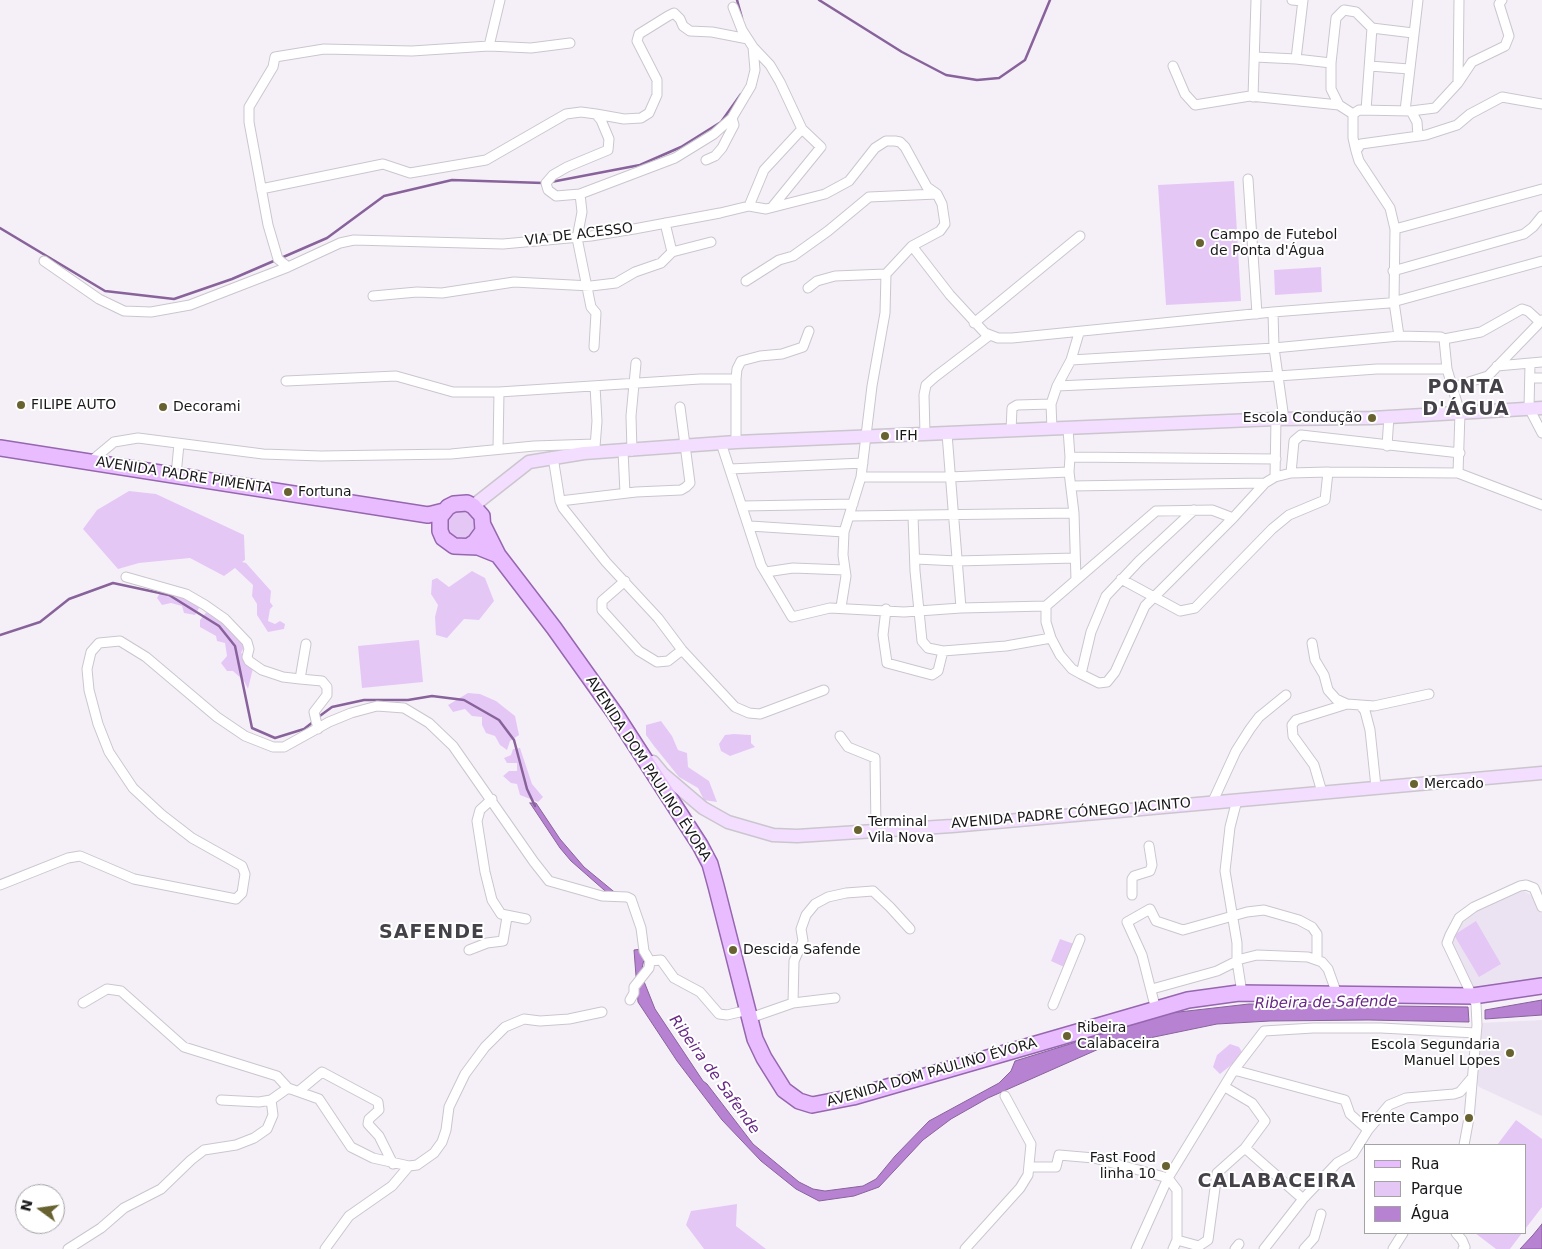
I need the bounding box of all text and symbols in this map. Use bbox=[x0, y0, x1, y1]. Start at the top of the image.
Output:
street label: VIA DE ACESSO bbox=[524, 220, 634, 250]
place label: Campo de Futebol de Ponta d'Água bbox=[1210, 227, 1337, 260]
marker: Campo de Futebol de Ponta d'Água bbox=[1194, 237, 1206, 249]
district label: PONTA D'ÁGUA bbox=[1422, 377, 1510, 421]
place label: FILIPE AUTO bbox=[31, 397, 116, 413]
marker: FILIPE AUTO bbox=[15, 399, 27, 411]
place label: Decorami bbox=[173, 399, 241, 415]
marker: Decorami bbox=[157, 401, 169, 413]
place label: Escola Condução bbox=[1243, 410, 1362, 426]
marker: Escola Condução bbox=[1366, 412, 1378, 424]
place label: IFH bbox=[895, 428, 918, 444]
marker: IFH bbox=[879, 430, 891, 442]
street label: AVENIDA PADRE PIMENTA bbox=[95, 454, 273, 498]
place label: Fortuna bbox=[298, 484, 352, 500]
marker: Fortuna bbox=[282, 486, 294, 498]
street label: AVENIDA DOM PAULINO ÉVORA bbox=[582, 673, 714, 865]
place label: Mercado bbox=[1424, 776, 1484, 792]
marker: Mercado bbox=[1408, 778, 1420, 790]
street label: AVENIDA PADRE CÓNEGO JACINTO bbox=[950, 795, 1192, 833]
place label: Terminal Vila Nova bbox=[868, 814, 934, 846]
marker: Terminal Vila Nova bbox=[852, 824, 864, 836]
district label: SAFENDE bbox=[378, 922, 486, 944]
place label: Descida Safende bbox=[743, 942, 861, 958]
marker: Descida Safende bbox=[727, 944, 739, 956]
water label: Ribeira de Safende bbox=[1255, 993, 1397, 1013]
water label: Ribeira de Safende bbox=[665, 1012, 763, 1138]
place label: Ribeira Calabaceira bbox=[1077, 1020, 1160, 1052]
marker: Ribeira Calabaceira bbox=[1061, 1030, 1073, 1042]
street label: AVENIDA DOM PAULINO ÉVORA bbox=[825, 1035, 1039, 1111]
place label: Escola Segundaria Manuel Lopes bbox=[1371, 1037, 1500, 1070]
marker: Escola Segundaria Manuel Lopes bbox=[1504, 1047, 1516, 1059]
place label: Frente Campo bbox=[1361, 1110, 1459, 1126]
marker: Frente Campo bbox=[1463, 1112, 1475, 1124]
legend bbox=[1364, 1144, 1527, 1234]
place label: Fast Food linha 10 bbox=[1090, 1150, 1156, 1182]
text: Rua bbox=[1411, 1155, 1439, 1173]
marker: Fast Food linha 10 bbox=[1160, 1160, 1172, 1172]
district label: CALABACEIRA bbox=[1196, 1171, 1358, 1193]
text: Parque bbox=[1411, 1180, 1463, 1198]
north arrow bbox=[15, 1184, 65, 1234]
text: N bbox=[17, 1198, 36, 1213]
text: Água bbox=[1411, 1205, 1449, 1223]

